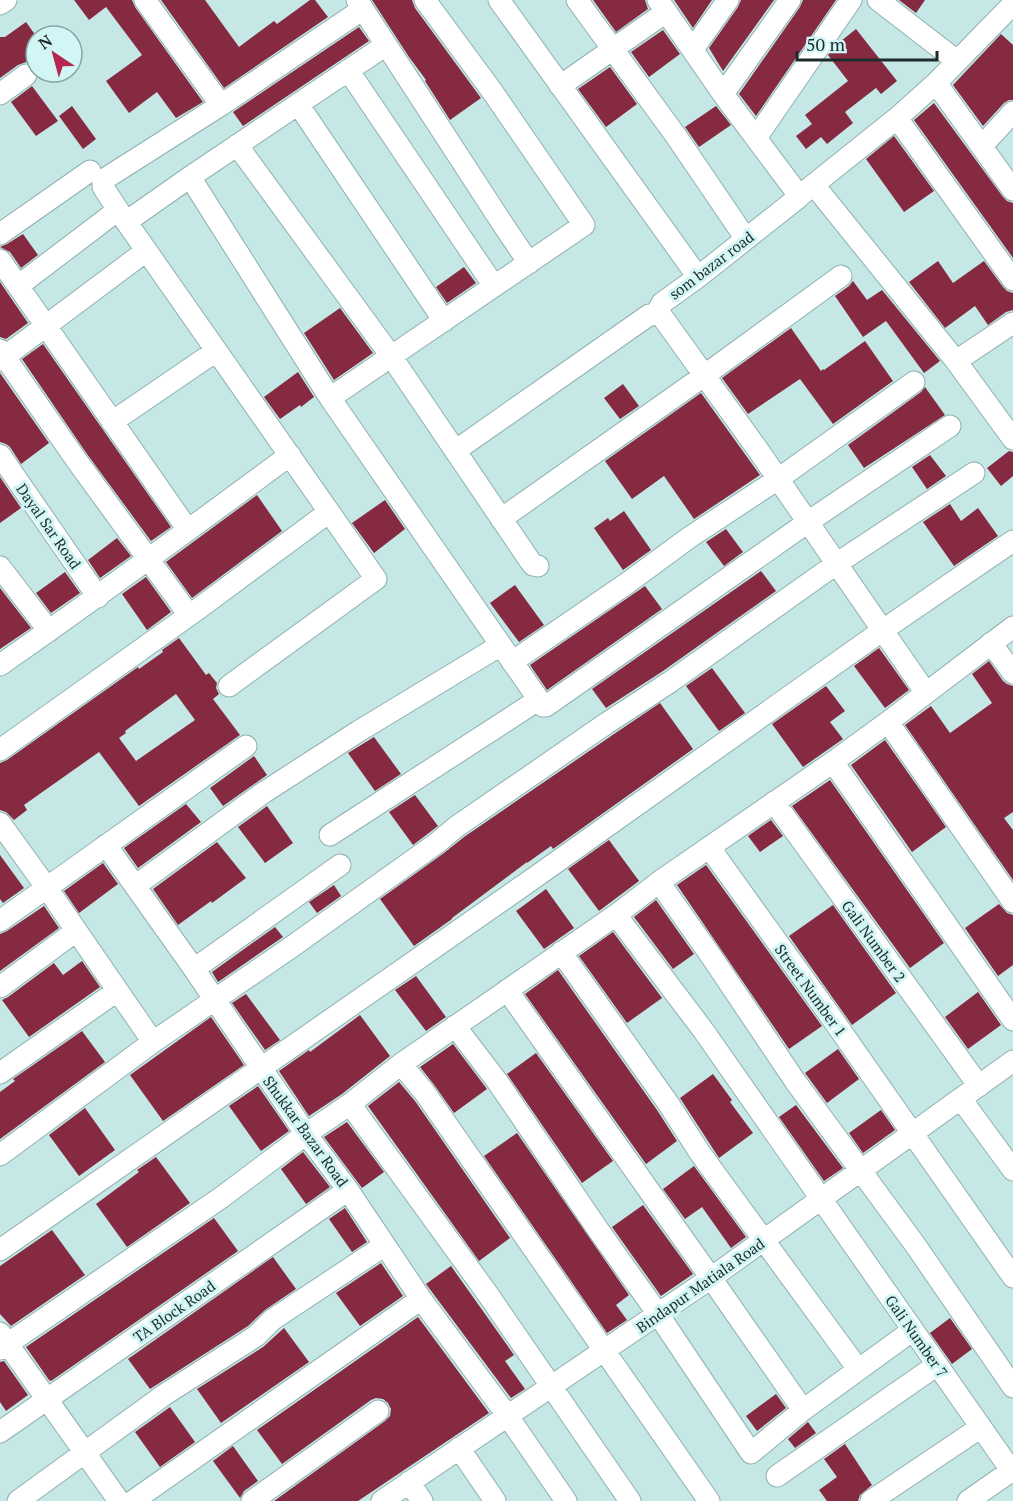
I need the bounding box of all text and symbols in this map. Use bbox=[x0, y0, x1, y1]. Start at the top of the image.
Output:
north arrow bbox=[24, 24, 84, 84]
scale bar bbox=[797, 24, 936, 62]
text: N bbox=[34, 29, 57, 54]
text: 50 m bbox=[806, 32, 846, 56]
street label: som bazar road bbox=[664, 227, 758, 303]
street label: Dayal Sar Road bbox=[12, 479, 86, 573]
street label: Gali Number 2 bbox=[838, 896, 910, 986]
street label: Street Number 1 bbox=[771, 940, 851, 1040]
street label: Shukkar Bazar Road bbox=[259, 1072, 353, 1190]
street label: Bindapur Matiala Road bbox=[632, 1233, 768, 1337]
street label: TA Block Road bbox=[129, 1275, 219, 1347]
street label: Gali Number 7 bbox=[881, 1291, 953, 1381]

